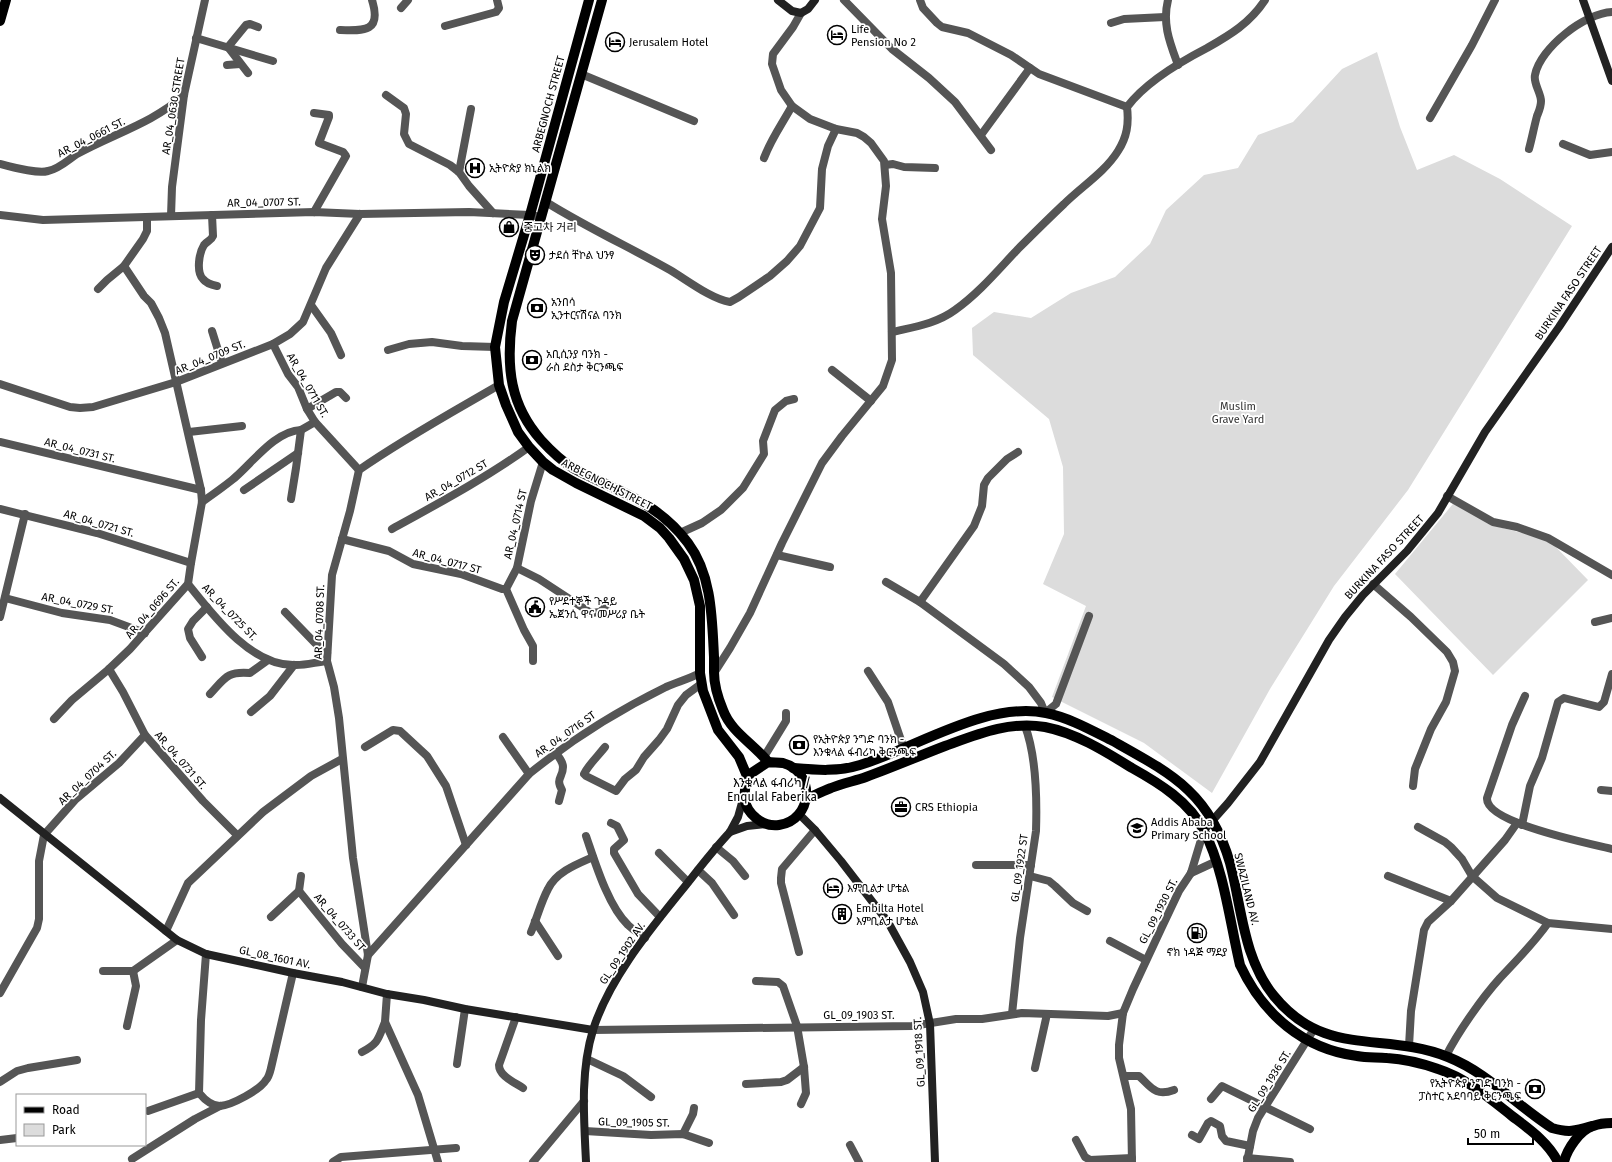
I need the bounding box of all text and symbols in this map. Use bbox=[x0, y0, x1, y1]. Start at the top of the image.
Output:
place label: Life Pension No 2 bbox=[851, 23, 916, 49]
hotel icon: Life Pension No 2 bbox=[826, 24, 848, 46]
hotel icon: Jerusalem Hotel bbox=[604, 31, 626, 53]
place label: Jerusalem Hotel bbox=[629, 36, 708, 49]
street label: ARBEGNOCH STREET bbox=[529, 54, 568, 154]
street label: AR_04_0630 STREET bbox=[159, 57, 188, 155]
street label: AR_04_0661 ST. bbox=[55, 115, 128, 160]
hospital icon: ኢትዮጵያ ክኒልክ bbox=[464, 157, 486, 179]
place label: ኢትዮጵያ ክኒልክ bbox=[489, 162, 551, 175]
street label: AR_04_0707 ST. bbox=[227, 195, 301, 210]
shop icon: 중고차 거리 bbox=[498, 216, 520, 238]
place label: 중고차 거리 bbox=[523, 221, 577, 234]
theatre icon: ታደሰ ቸኮል ህንፃ bbox=[524, 244, 546, 266]
street label: BURKINA FASO STREET bbox=[1532, 244, 1605, 343]
place label: ታደሰ ቸኮል ህንፃ bbox=[549, 249, 614, 262]
place label: አንበሳ ኢንተርናሽናል ባንክ bbox=[551, 296, 622, 322]
bank icon: አንበሳ ኢንተርናሽናል ባንክ bbox=[526, 297, 548, 319]
street label: AR_04_0709 ST. bbox=[173, 337, 248, 377]
place label: አቢሲንያ ባንክ - ራስ ደስታ ቅርንጫፍ bbox=[546, 348, 623, 374]
bank icon: አቢሲንያ ባንክ - ራስ ደስታ ቅርንጫፍ bbox=[521, 349, 543, 371]
street label: AR_04_0711 ST. bbox=[284, 351, 331, 420]
park label: Muslim Grave Yard bbox=[1212, 400, 1264, 426]
street label: AR_04_0731 ST. bbox=[43, 435, 117, 466]
street label: ARBEGNOCH STREET bbox=[559, 456, 654, 513]
street label: AR_04_0712 ST bbox=[422, 457, 490, 504]
street label: AR_04_0714 ST bbox=[501, 488, 530, 560]
street label: AR_04_0721 ST. bbox=[62, 507, 136, 540]
street label: BURKINA FASO STREET bbox=[1342, 512, 1427, 602]
street label: AR_04_0717 ST bbox=[411, 546, 483, 577]
street label: AR_04_0696 ST. bbox=[123, 575, 182, 641]
street label: AR_04_0725 ST. bbox=[199, 581, 260, 644]
street label: AR_04_0708 ST. bbox=[312, 584, 327, 660]
street label: AR_04_0729 ST. bbox=[40, 590, 116, 617]
place label: የሥደተኞች ጉዳይ ኤጀንሲ ዋና መሥሪያ ቤት bbox=[549, 595, 645, 621]
public building icon: የሥደተኞች ጉዳይ ኤጀንሲ ዋና መሥሪያ ቤት bbox=[524, 596, 546, 618]
street label: AR_04_0716 ST bbox=[532, 708, 598, 760]
street label: AR_04_0731 ST. bbox=[152, 729, 210, 792]
place label: የኢትዮጵያ ንግድ ባንክ - እንቁላል ፋብሪካ ቅርንጫፍ bbox=[813, 733, 916, 759]
bank icon: የኢትዮጵያ ንግድ ባንክ - እንቁላል ፋብሪካ ቅርንጫፍ bbox=[788, 734, 810, 756]
street label: AR_04_0704 ST. bbox=[56, 747, 119, 808]
district label: እንቁላል ፋብሪካ / Enqulal Faberika bbox=[727, 776, 817, 804]
office icon: CRS Ethiopia bbox=[890, 796, 912, 818]
place label: CRS Ethiopia bbox=[915, 801, 978, 814]
place label: Addis Ababa Primary School bbox=[1151, 816, 1226, 842]
school or university icon: Addis Ababa Primary School bbox=[1126, 817, 1148, 839]
street label: GL_09_1922 ST bbox=[1008, 833, 1031, 903]
street label: SWAZILAND AV. bbox=[1231, 852, 1262, 927]
street label: GL_09_1930 ST. bbox=[1136, 876, 1181, 946]
hotel icon: እምቢልታ ሆቴል bbox=[822, 877, 844, 899]
place label: እምቢልታ ሆቴል bbox=[847, 882, 910, 895]
street label: AR_04_0733 ST bbox=[311, 891, 368, 954]
place label: Embilta Hotel እምቢልታ ሆቴል bbox=[856, 902, 924, 928]
building icon: Embilta Hotel እምቢልታ ሆቴል bbox=[831, 903, 853, 925]
street label: GL_09_1902 AV. bbox=[597, 919, 648, 987]
fuel station icon: ኖክ ነዳጅ ማደያ bbox=[1186, 922, 1208, 944]
street label: GL_08_1601 AV. bbox=[238, 944, 312, 972]
place label: ኖክ ነዳጅ ማደያ bbox=[1167, 946, 1227, 959]
street label: GL_09_1903 ST. bbox=[823, 1009, 895, 1022]
street label: GL_09_1918 ST. bbox=[911, 1016, 928, 1088]
street label: GL_09_1936 ST. bbox=[1245, 1047, 1294, 1115]
place label: የኢትዮጵያ ንግድ ባንክ - ፓስተር አደባባይ ቅርንጫፍ bbox=[1419, 1077, 1521, 1103]
bank icon: የኢትዮጵያ ንግድ ባንክ - ፓስተር አደባባይ ቅርንጫፍ bbox=[1524, 1078, 1546, 1100]
legend bbox=[16, 1094, 146, 1146]
text: Road bbox=[52, 1103, 80, 1117]
street label: GL_09_1905 ST. bbox=[598, 1115, 670, 1130]
scale bar bbox=[1468, 1120, 1533, 1146]
text: Park bbox=[52, 1123, 76, 1137]
text: 50 m bbox=[1474, 1127, 1500, 1141]

